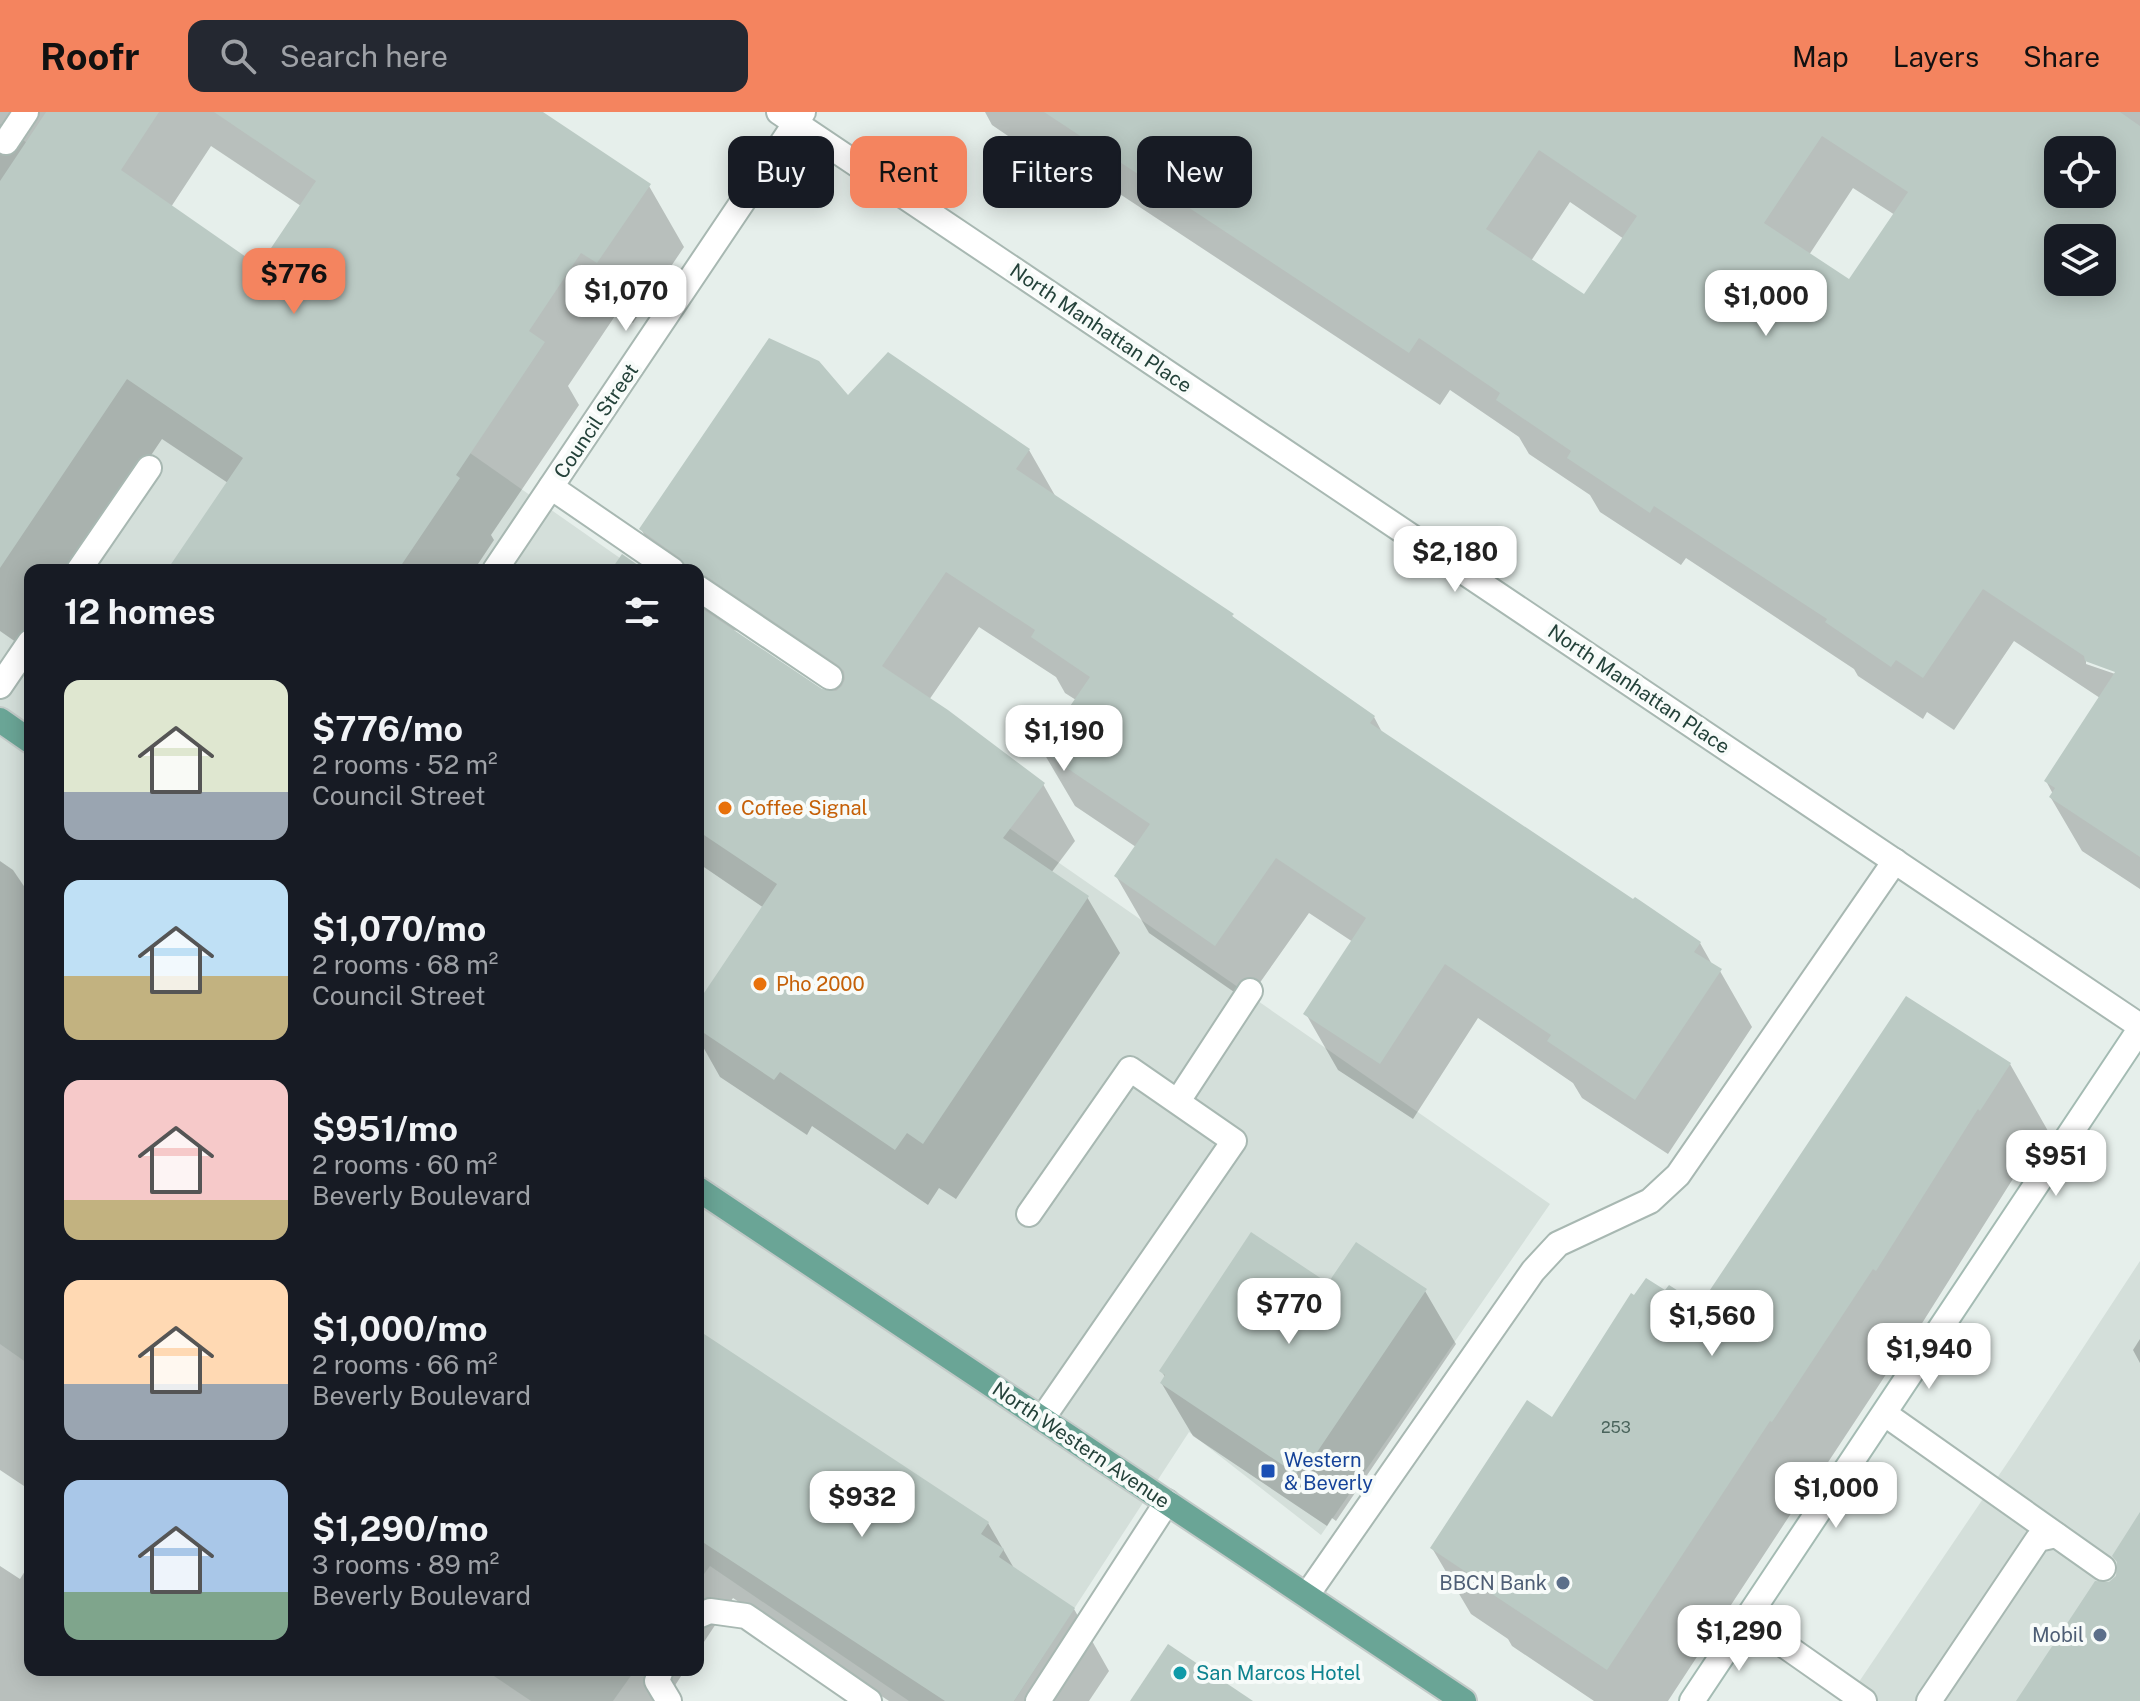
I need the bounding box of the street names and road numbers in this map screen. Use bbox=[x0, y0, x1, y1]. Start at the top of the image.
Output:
street label: North Manhattan Place bbox=[1006, 258, 1196, 398]
street label: Council Street bbox=[549, 359, 643, 483]
street label: North Manhattan Place bbox=[1544, 619, 1734, 759]
street label: North Western Avenue bbox=[988, 1377, 1174, 1513]

